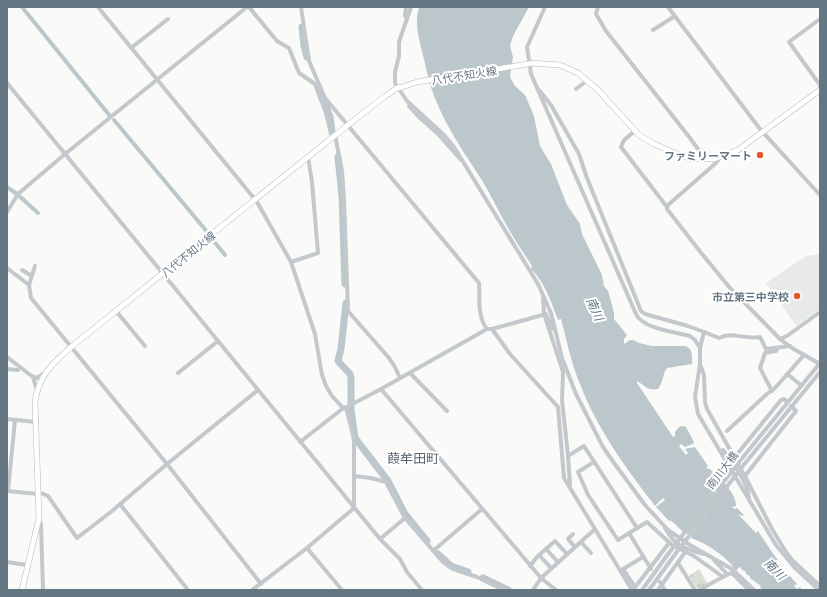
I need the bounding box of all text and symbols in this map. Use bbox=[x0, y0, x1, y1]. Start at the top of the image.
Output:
street label: 八代不知火線 bbox=[430, 62, 498, 88]
place label: ファミリーマート bbox=[664, 148, 752, 163]
marker: ファミリーマート bbox=[755, 150, 765, 160]
street label: 八代不知火線 bbox=[158, 227, 218, 281]
place label: 市立第三中学校 bbox=[712, 289, 789, 304]
marker: 市立第三中学校 bbox=[792, 291, 802, 301]
water label: 南川 bbox=[582, 295, 608, 325]
street label: 南川大橋 bbox=[703, 448, 741, 492]
district label: 葭牟田町 bbox=[387, 449, 439, 467]
water label: 南川 bbox=[760, 554, 791, 585]

